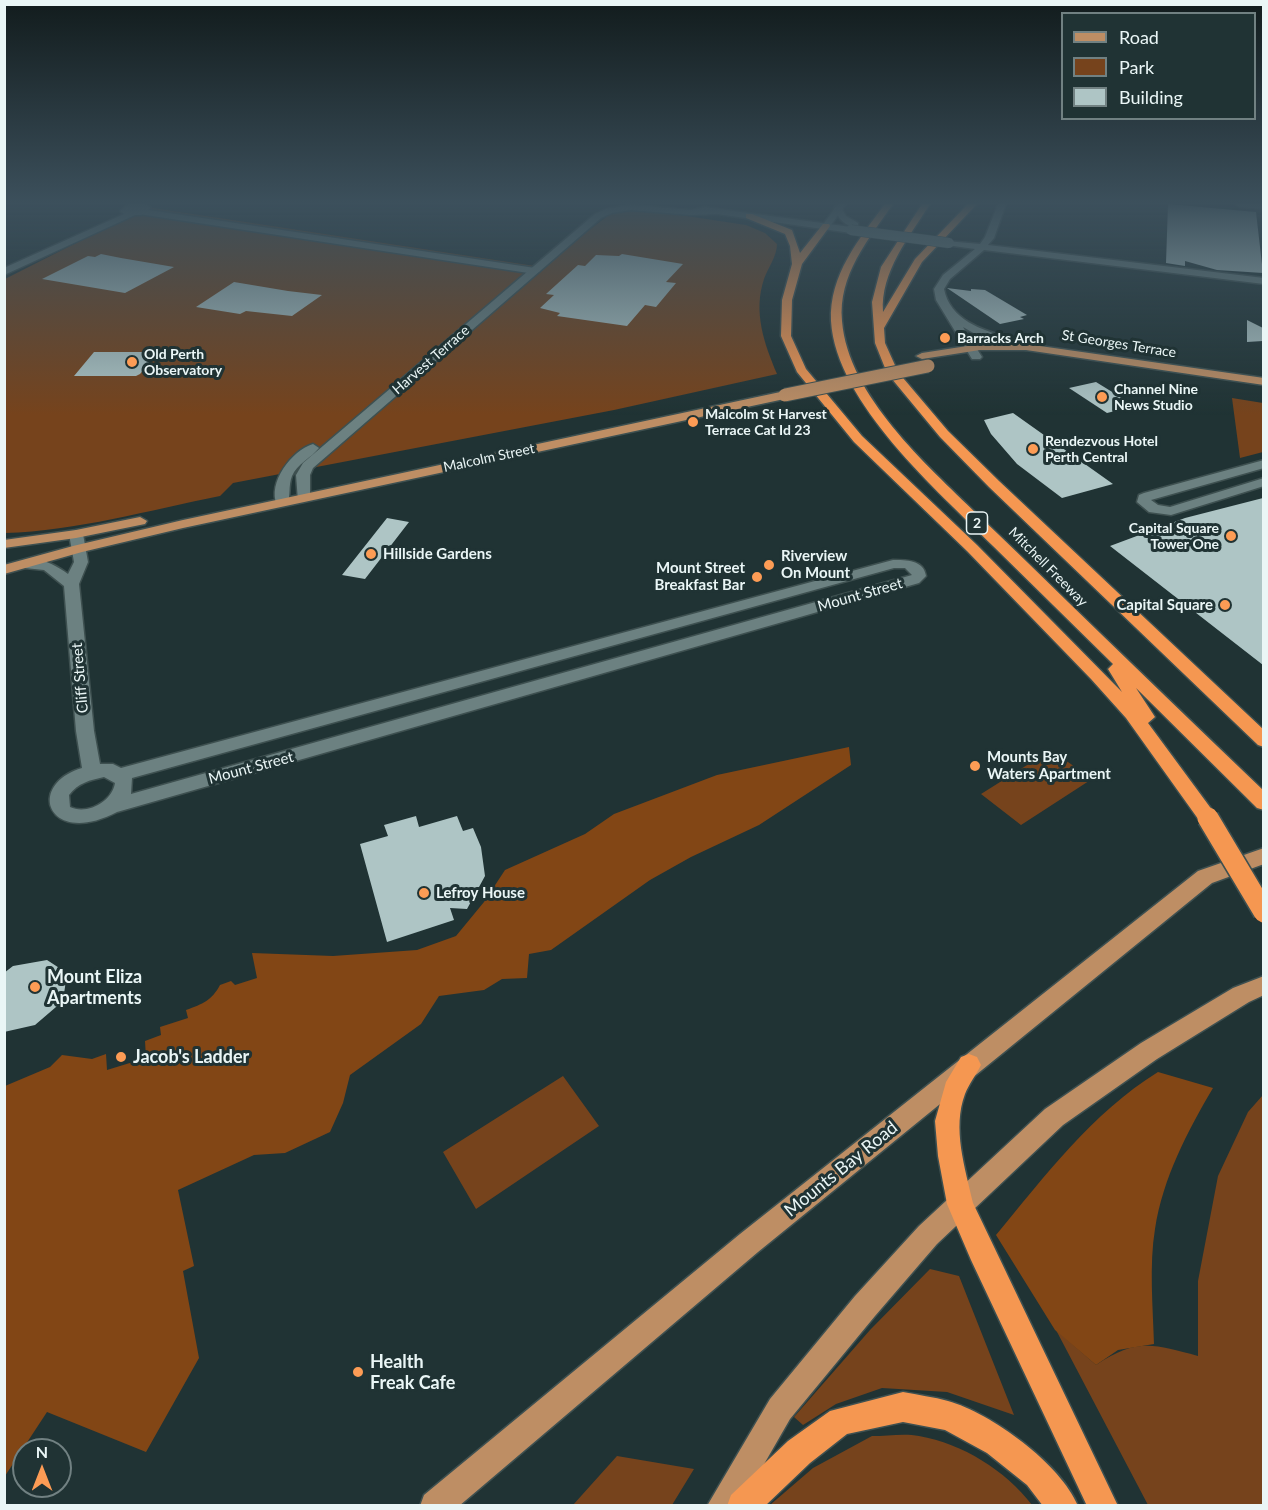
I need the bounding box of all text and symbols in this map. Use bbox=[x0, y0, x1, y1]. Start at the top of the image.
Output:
legend bbox=[1061, 12, 1256, 120]
text: Road bbox=[1119, 26, 1159, 48]
text: Park bbox=[1119, 56, 1154, 78]
text: Building bbox=[1119, 86, 1183, 108]
street label: Harvest Terrace bbox=[389, 322, 473, 398]
street label: St Georges Terrace bbox=[1061, 327, 1177, 361]
place label: Barracks Arch bbox=[957, 330, 1044, 346]
marker: Barracks Arch bbox=[938, 331, 952, 345]
place label: Old Perth Observatory bbox=[144, 346, 222, 378]
marker: Old Perth Observatory bbox=[125, 355, 139, 369]
place label: Channel Nine News Studio bbox=[1114, 381, 1198, 413]
marker: Channel Nine News Studio bbox=[1095, 390, 1109, 404]
place label: Malcolm St Harvest Terrace Cat Id 23 bbox=[705, 406, 827, 438]
marker: Malcolm St Harvest Terrace Cat Id 23 bbox=[686, 415, 700, 429]
place label: Rendezvous Hotel Perth Central bbox=[1045, 433, 1158, 466]
street label: Malcolm Street bbox=[442, 440, 536, 476]
marker: Rendezvous Hotel Perth Central bbox=[1026, 442, 1040, 456]
road number: 2 bbox=[966, 512, 988, 534]
place label: Capital Square Tower One bbox=[1129, 520, 1219, 552]
street label: Mitchell Freeway bbox=[1005, 524, 1091, 610]
marker: Capital Square Tower One bbox=[1224, 529, 1238, 543]
place label: Hillside Gardens bbox=[383, 545, 492, 563]
marker: Hillside Gardens bbox=[364, 547, 378, 561]
place label: Riverview On Mount bbox=[781, 547, 850, 582]
marker: Riverview On Mount bbox=[762, 558, 776, 572]
place label: Mount Street Breakfast Bar bbox=[654, 559, 745, 594]
marker: Mount Street Breakfast Bar bbox=[750, 570, 764, 584]
street label: Mount Street bbox=[815, 574, 905, 616]
place label: Capital Square bbox=[1116, 596, 1213, 614]
marker: Capital Square bbox=[1218, 598, 1232, 612]
street label: Cliff Street bbox=[68, 642, 92, 714]
street label: Mount Street bbox=[206, 748, 296, 788]
place label: Mounts Bay Waters Apartment bbox=[987, 748, 1111, 783]
marker: Mounts Bay Waters Apartment bbox=[968, 759, 982, 773]
place label: Lefroy House bbox=[436, 884, 525, 902]
marker: Lefroy House bbox=[417, 886, 431, 900]
place label: Mount Eliza Apartments bbox=[47, 966, 142, 1008]
marker: Mount Eliza Apartments bbox=[28, 980, 42, 994]
place label: Jacob's Ladder bbox=[133, 1046, 249, 1068]
marker: Jacob's Ladder bbox=[114, 1050, 128, 1064]
street label: Mounts Bay Road bbox=[780, 1117, 902, 1221]
place label: Health Freak Cafe bbox=[370, 1351, 455, 1394]
marker: Health Freak Cafe bbox=[351, 1365, 365, 1379]
north arrow bbox=[12, 1438, 72, 1498]
text: N bbox=[36, 1442, 48, 1461]

